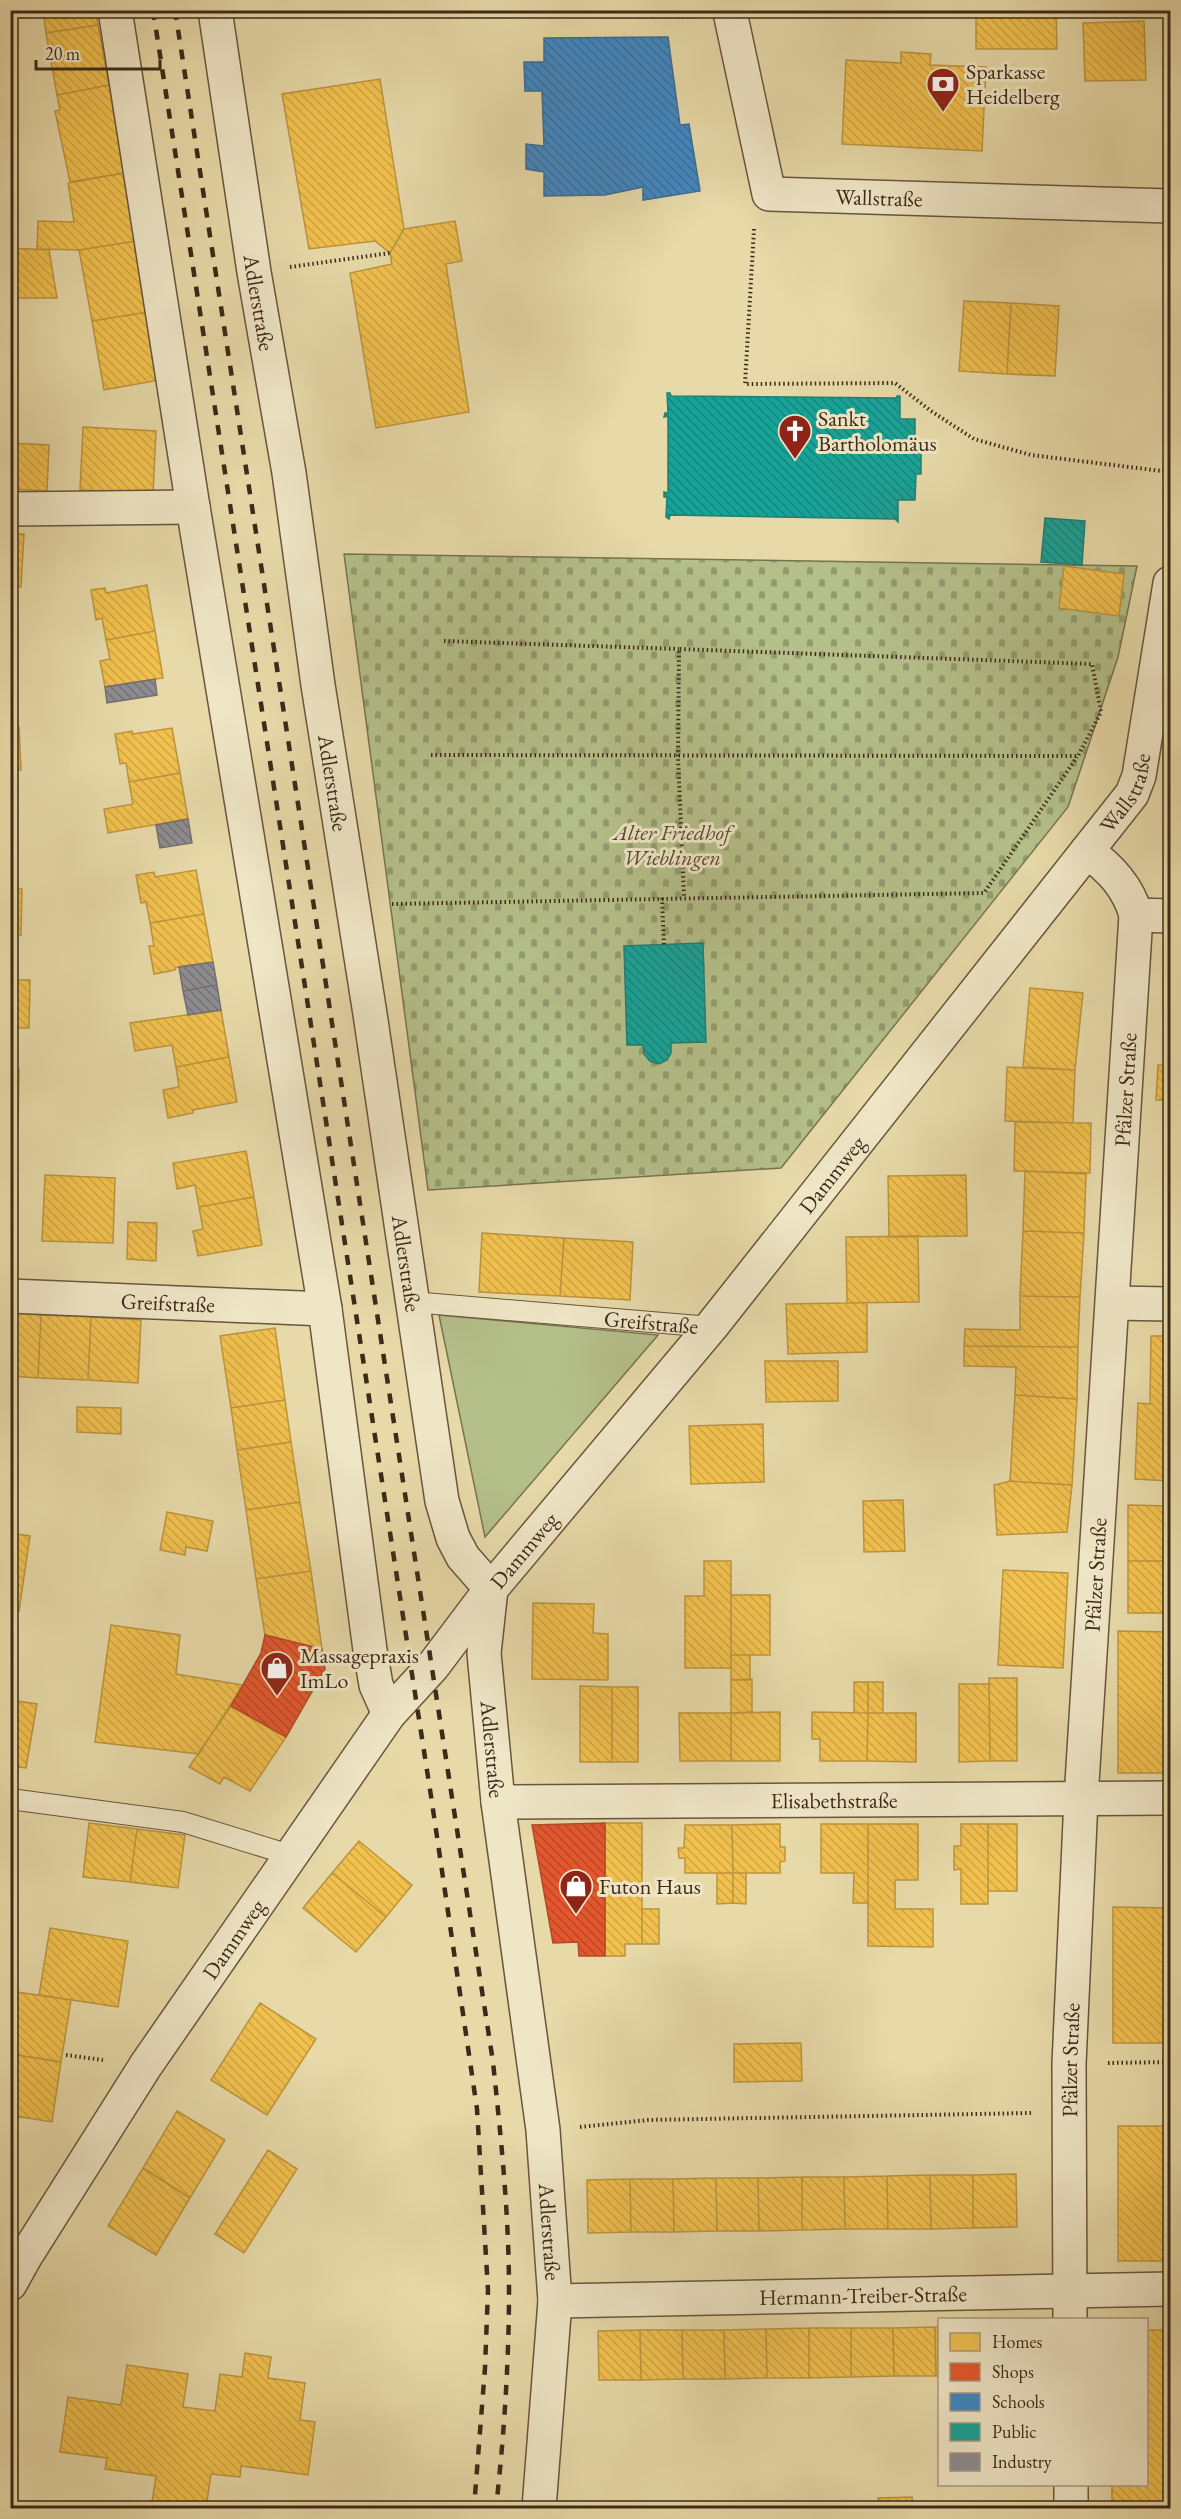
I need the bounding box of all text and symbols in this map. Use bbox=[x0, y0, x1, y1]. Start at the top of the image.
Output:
scale bar bbox=[36, 33, 160, 71]
text: 20 m bbox=[45, 42, 80, 65]
place label: Sparkasse Heidelberg bbox=[966, 57, 1060, 111]
bank icon: Sparkasse Heidelberg bbox=[925, 66, 961, 113]
street label: Wallstraße bbox=[835, 181, 923, 213]
street label: Adlerstraße bbox=[237, 251, 282, 354]
place label: Sankt Bartholomäus bbox=[818, 404, 937, 458]
church icon: Sankt Bartholomäus bbox=[777, 413, 813, 460]
street label: Adlerstraße bbox=[311, 732, 355, 834]
street label: Wallstraße bbox=[1093, 751, 1157, 838]
park label: Alter Friedhof Wieblingen bbox=[611, 818, 736, 872]
street label: Pfälzer Straße bbox=[1107, 1031, 1143, 1148]
street label: Dammweg bbox=[792, 1129, 872, 1219]
street label: Adlerstraße bbox=[385, 1212, 428, 1314]
street label: Greifstraße bbox=[120, 1286, 216, 1319]
street label: Greifstraße bbox=[603, 1304, 700, 1340]
street label: Dammweg bbox=[483, 1505, 565, 1595]
street label: Pfälzer Straße bbox=[1077, 1516, 1113, 1633]
place label: Massagepraxis ImLo bbox=[300, 1641, 419, 1695]
shop icon: Massagepraxis ImLo bbox=[259, 1650, 295, 1697]
street label: Adlerstraße bbox=[474, 1698, 512, 1800]
street label: Elisabethstraße bbox=[770, 1785, 898, 1815]
shop icon: Futon Haus bbox=[558, 1868, 594, 1915]
place label: Futon Haus bbox=[599, 1872, 701, 1901]
street label: Dammweg bbox=[195, 1893, 271, 1985]
street label: Pfälzer Straße bbox=[1054, 2002, 1086, 2117]
street label: Adlerstraße bbox=[532, 2181, 568, 2282]
street label: Hermann-Treiber-Straße bbox=[759, 2278, 968, 2312]
legend bbox=[938, 2318, 1148, 2486]
text: Homes bbox=[992, 2330, 1043, 2353]
text: Shops bbox=[992, 2360, 1034, 2383]
text: Schools bbox=[992, 2390, 1045, 2413]
text: Public bbox=[992, 2420, 1036, 2443]
text: Industry bbox=[992, 2450, 1052, 2473]

